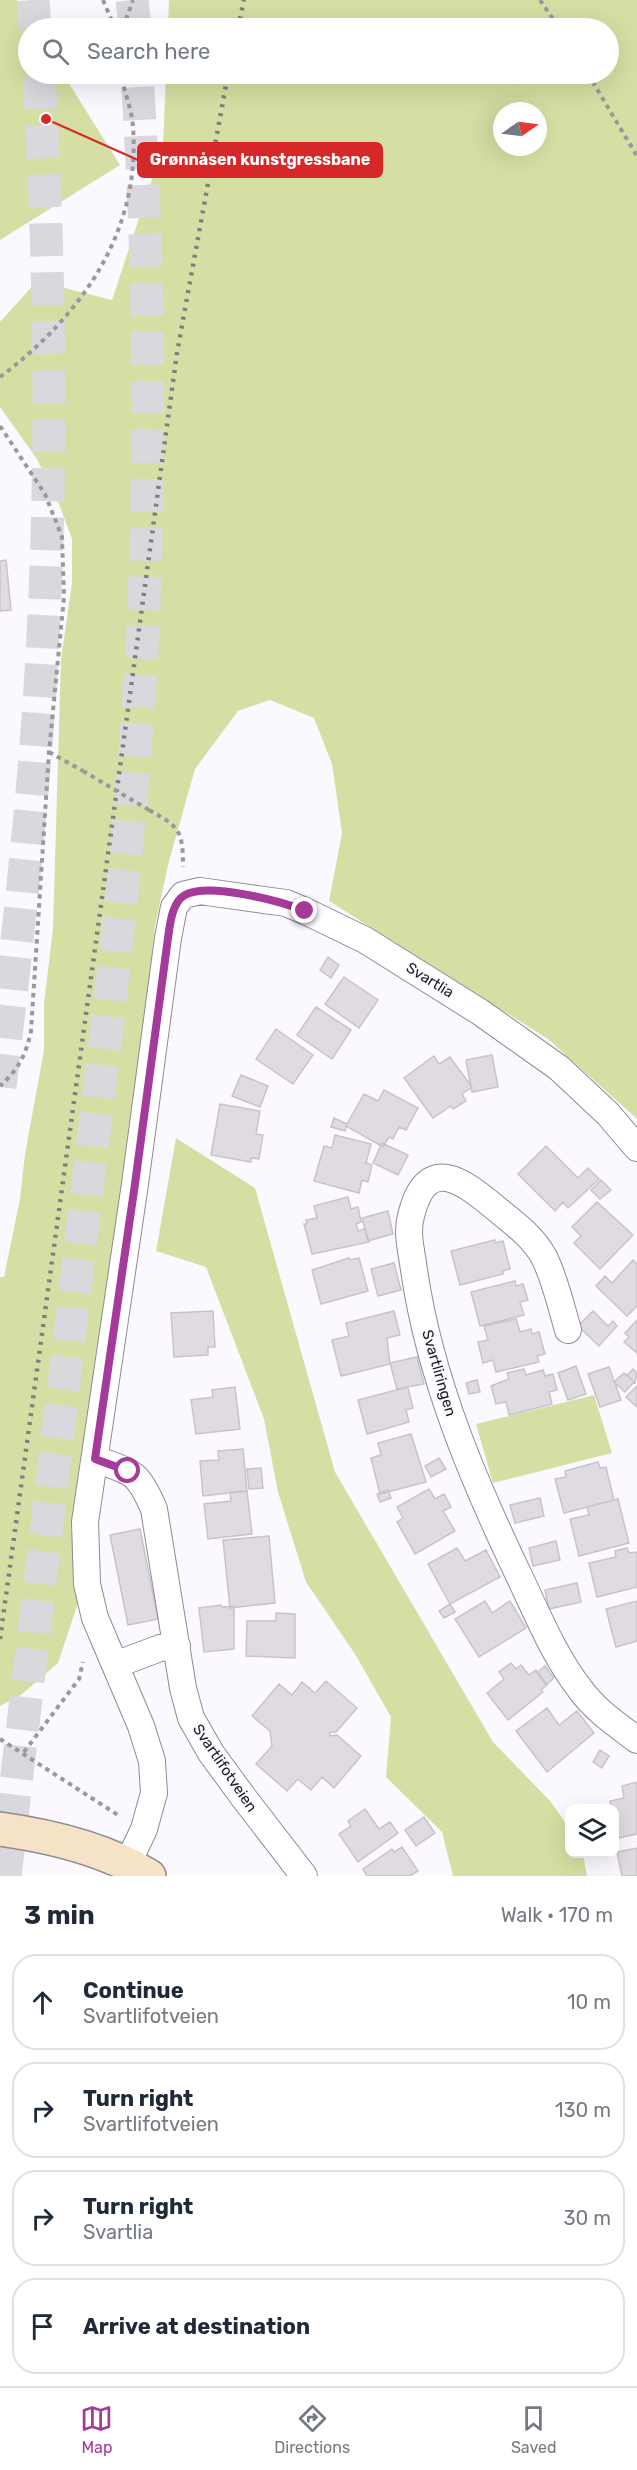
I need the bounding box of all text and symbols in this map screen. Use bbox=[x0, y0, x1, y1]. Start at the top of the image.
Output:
search box bbox=[18, 18, 619, 84]
icon: search bbox=[39, 35, 72, 68]
text: Search here bbox=[87, 38, 210, 65]
north arrow bbox=[493, 102, 547, 156]
callout: Grønnåsen kunstgressbane bbox=[138, 143, 382, 177]
text: Grønnåsen kunstgressbane bbox=[150, 150, 370, 169]
route end bbox=[291, 897, 317, 923]
street label: Svartlia bbox=[403, 958, 457, 1002]
street label: Svartliringen bbox=[418, 1328, 460, 1418]
route start bbox=[114, 1457, 140, 1483]
street label: Svartlifotveien bbox=[189, 1721, 261, 1815]
map controls bbox=[565, 1804, 619, 1858]
button: layers bbox=[565, 1804, 619, 1858]
text: 3 min bbox=[24, 1900, 95, 1931]
text: Walk · 170 m bbox=[501, 1903, 613, 1927]
text: Continue bbox=[83, 1977, 184, 2004]
icon: ahead bbox=[26, 1986, 59, 2019]
text: 10 m bbox=[567, 1990, 611, 2014]
text: Svartlifotveien bbox=[83, 2004, 219, 2028]
text: Turn right bbox=[83, 2085, 193, 2112]
icon: right bbox=[26, 2094, 59, 2127]
text: 130 m bbox=[555, 2098, 611, 2122]
text: Svartlifotveien bbox=[83, 2112, 219, 2136]
text: Turn right bbox=[83, 2193, 193, 2220]
icon: right bbox=[26, 2202, 59, 2235]
text: 30 m bbox=[564, 2206, 611, 2230]
text: Svartlia bbox=[83, 2220, 153, 2244]
icon: arrive bbox=[26, 2310, 59, 2343]
text: Arrive at destination bbox=[83, 2313, 310, 2340]
tab: Map bbox=[80, 2402, 113, 2457]
tab: Directions bbox=[274, 2402, 350, 2457]
tab: Saved bbox=[511, 2402, 557, 2457]

